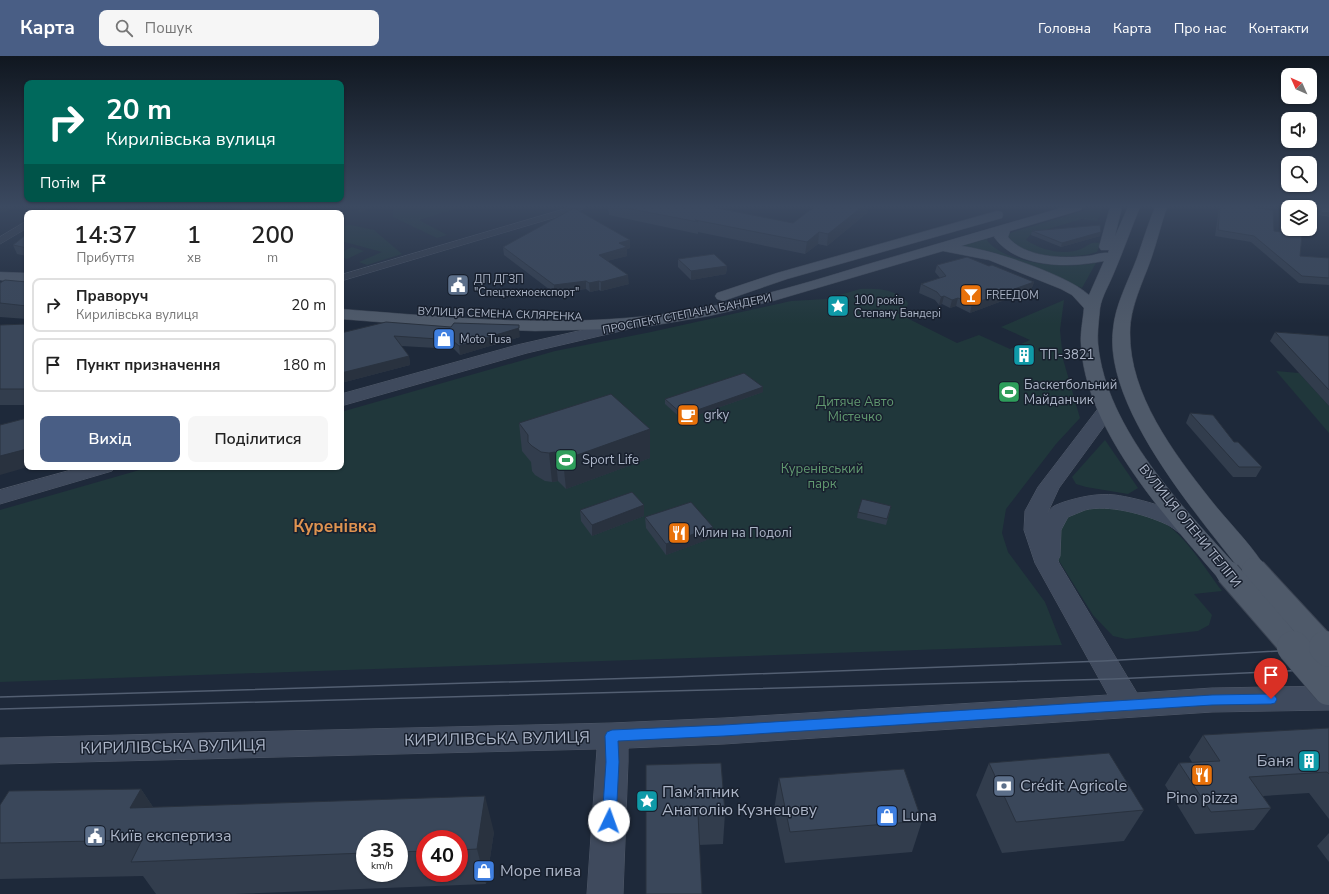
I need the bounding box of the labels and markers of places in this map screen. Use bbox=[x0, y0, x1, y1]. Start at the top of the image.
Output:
public building icon: ДП ДГЗП "Спецтехноекспорт" bbox=[445, 272, 471, 298]
place label: ДП ДГЗП "Спецтехноекспорт" bbox=[474, 272, 579, 300]
bar icon: FREEДОМ bbox=[958, 282, 984, 308]
place label: FREEДОМ bbox=[986, 288, 1039, 303]
place icon: 100 років Степану Бандері bbox=[825, 293, 851, 319]
place label: 100 років Степану Бандері bbox=[854, 293, 941, 321]
shop icon: Moto Tusa bbox=[431, 326, 457, 352]
place label: Moto Tusa bbox=[460, 332, 511, 347]
building icon: ТП-3821 bbox=[1011, 342, 1037, 368]
place label: ТП-3821 bbox=[1040, 346, 1094, 364]
place label: Баскетбольний Майданчик bbox=[1024, 376, 1117, 409]
sports icon: Баскетбольний Майданчик bbox=[996, 379, 1022, 405]
cafe icon: grky bbox=[675, 402, 701, 428]
place label: grky bbox=[704, 406, 730, 424]
sports icon: Sport Life bbox=[553, 447, 579, 473]
place label: Sport Life bbox=[582, 451, 639, 469]
restaurant icon: Млин на Подолі bbox=[666, 520, 692, 546]
place label: Млин на Подолі bbox=[694, 524, 792, 542]
pin bbox=[1254, 658, 1288, 699]
building icon: Баня bbox=[1296, 748, 1322, 774]
place label: Баня bbox=[1257, 750, 1294, 772]
restaurant icon: Pino pizza bbox=[1189, 762, 1215, 788]
bank icon: Crédit Agricole bbox=[991, 773, 1017, 799]
place label: Crédit Agricole bbox=[1020, 775, 1127, 797]
place label: Пам'ятник Анатолію Кузнецову bbox=[662, 781, 818, 821]
place label: Pino pizza bbox=[1166, 787, 1238, 809]
place icon: Пам'ятник Анатолію Кузнецову bbox=[634, 788, 660, 814]
shop icon: Luna bbox=[874, 803, 900, 829]
place label: Luna bbox=[902, 805, 937, 827]
public building icon: Київ експертиза bbox=[82, 823, 108, 849]
place label: Київ експертиза bbox=[110, 825, 232, 847]
shop icon: Море пива bbox=[471, 858, 497, 884]
place label: Море пива bbox=[500, 860, 581, 882]

